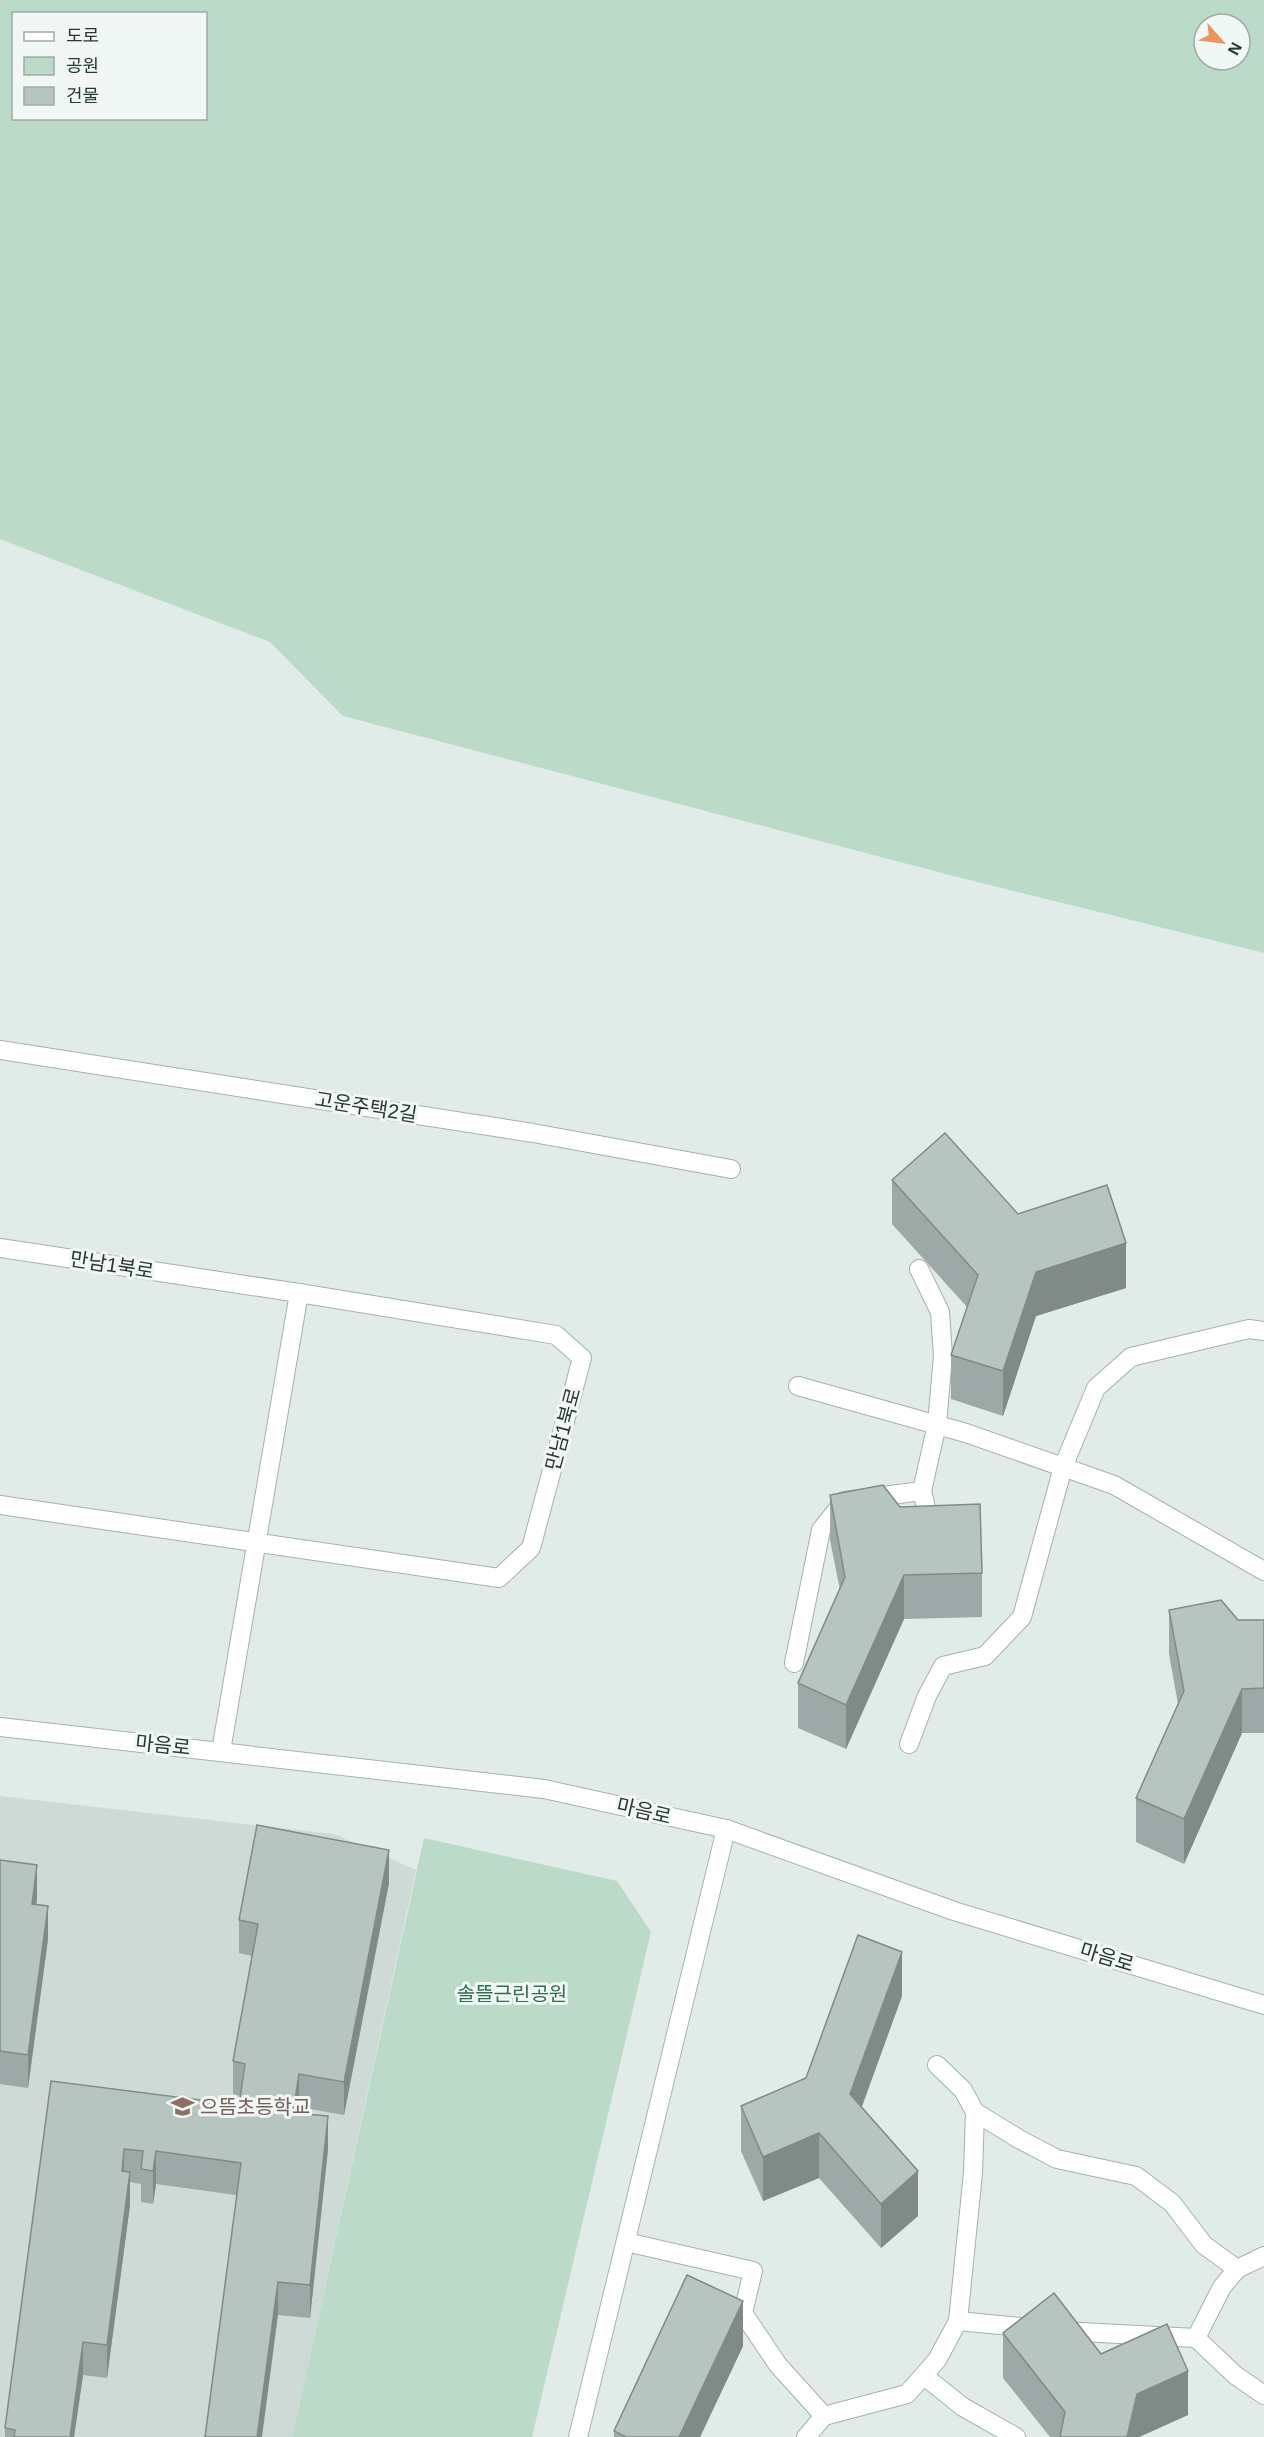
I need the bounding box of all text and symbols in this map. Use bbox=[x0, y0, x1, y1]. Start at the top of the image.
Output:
legend bbox=[12, 12, 207, 120]
north arrow bbox=[1192, 12, 1252, 72]
text: 도로 bbox=[66, 26, 99, 46]
text: N bbox=[1225, 40, 1245, 58]
text: 공원 bbox=[66, 56, 99, 76]
text: 건물 bbox=[66, 86, 99, 106]
street label: 고운주택2길 bbox=[313, 1088, 419, 1126]
street label: 만남1북로 bbox=[68, 1248, 156, 1282]
street label: 만남1북로 bbox=[541, 1385, 585, 1473]
street label: 마음로 bbox=[134, 1731, 192, 1759]
street label: 마음로 bbox=[615, 1794, 673, 1828]
street label: 마음로 bbox=[1077, 1938, 1137, 1976]
park label: 솔뜰근린공원 bbox=[457, 1983, 567, 2005]
school or university icon: 으뜸초등학교 bbox=[169, 2094, 195, 2120]
place label: 으뜸초등학교 bbox=[200, 2096, 310, 2118]

